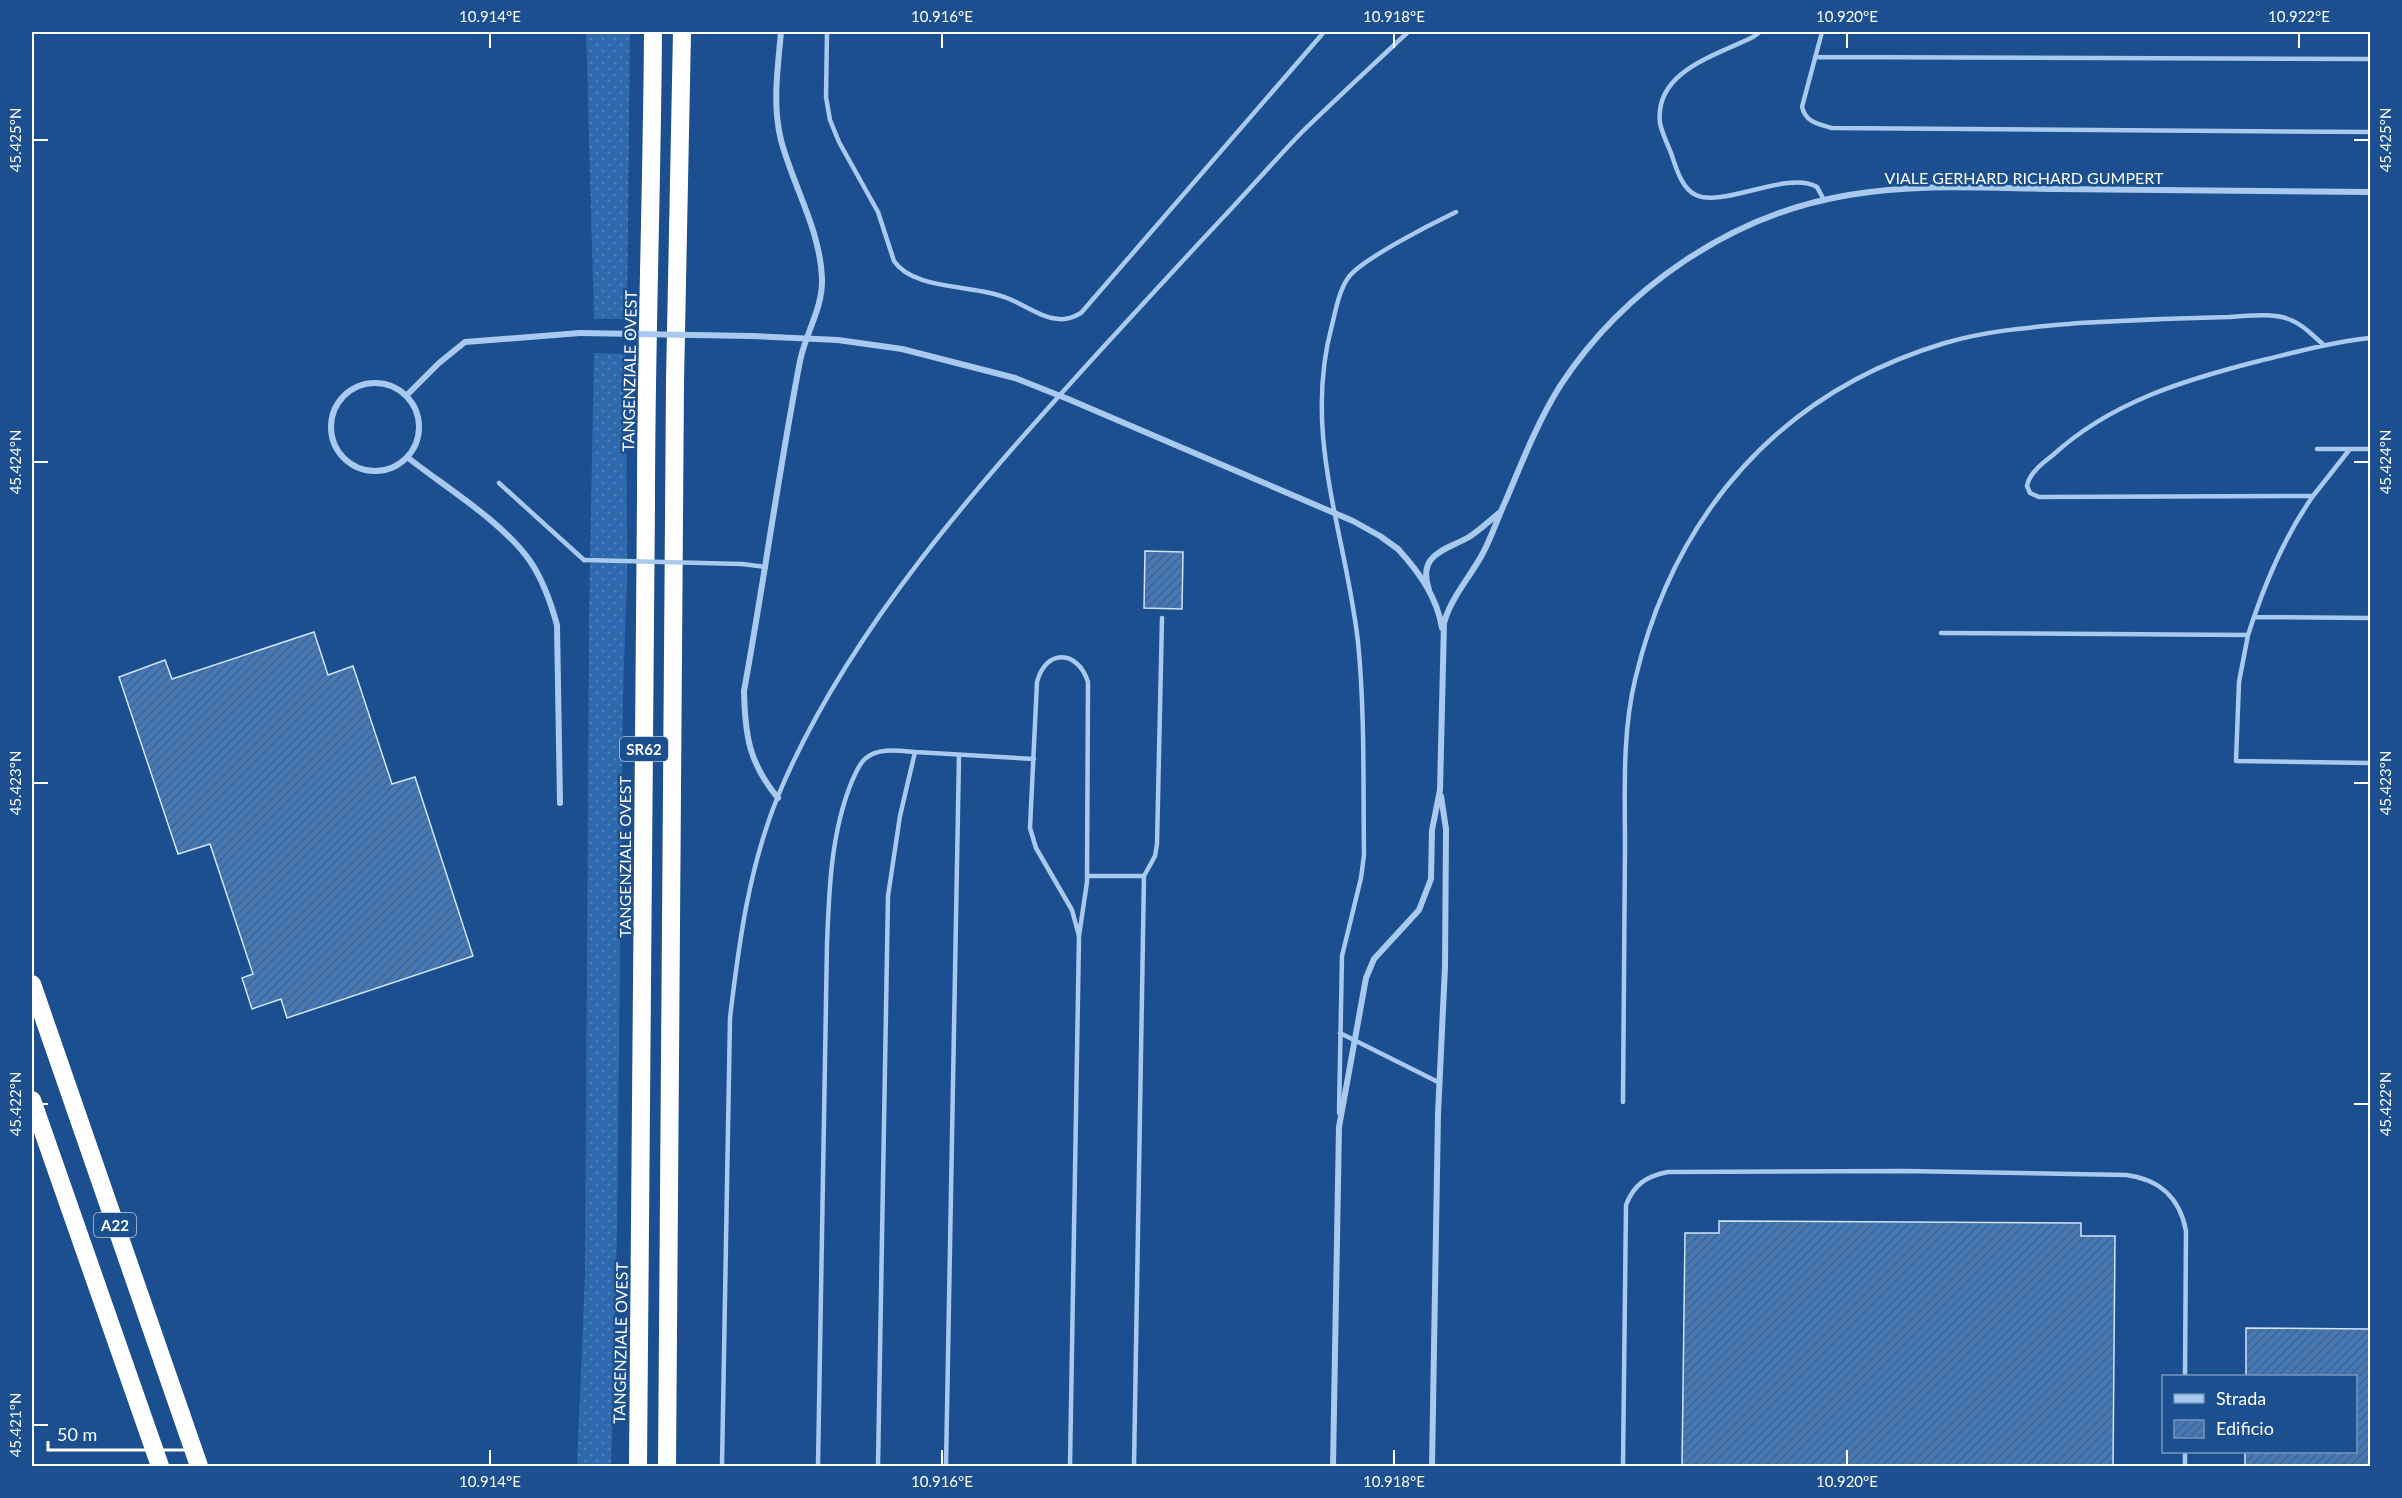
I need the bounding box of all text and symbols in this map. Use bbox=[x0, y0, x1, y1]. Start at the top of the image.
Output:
text: 10.914°E bbox=[459, 7, 521, 25]
text: 10.916°E bbox=[911, 7, 973, 25]
text: 10.918°E bbox=[1363, 7, 1425, 25]
text: 10.920°E bbox=[1816, 7, 1878, 25]
text: 10.922°E bbox=[2268, 7, 2330, 25]
text: 45.425°N bbox=[6, 108, 24, 172]
text: 45.425°N bbox=[2376, 108, 2394, 172]
street label: VIALE GERHARD RICHARD GUMPERT bbox=[1885, 168, 2164, 187]
street label: TANGENZIALE OVEST bbox=[618, 289, 640, 452]
text: 45.424°N bbox=[6, 430, 24, 494]
text: 45.424°N bbox=[2376, 430, 2394, 494]
road number: SR62 bbox=[620, 737, 668, 761]
text: 45.423°N bbox=[6, 751, 24, 815]
text: 45.423°N bbox=[2376, 751, 2394, 815]
street label: TANGENZIALE OVEST bbox=[615, 776, 634, 938]
text: 45.422°N bbox=[6, 1072, 24, 1136]
text: 45.422°N bbox=[2376, 1072, 2394, 1136]
road number: A22 bbox=[94, 1213, 136, 1237]
street label: TANGENZIALE OVEST bbox=[609, 1261, 631, 1424]
legend bbox=[2162, 1375, 2357, 1453]
text: Strada bbox=[2216, 1387, 2266, 1409]
text: 45.421°N bbox=[6, 1393, 24, 1457]
scale bar bbox=[48, 1414, 192, 1452]
text: Edificio bbox=[2216, 1417, 2274, 1439]
text: 50 m bbox=[57, 1423, 97, 1445]
text: 10.914°E bbox=[459, 1472, 521, 1490]
text: 10.916°E bbox=[911, 1472, 973, 1490]
text: 10.918°E bbox=[1363, 1472, 1425, 1490]
text: 10.920°E bbox=[1816, 1472, 1878, 1490]

